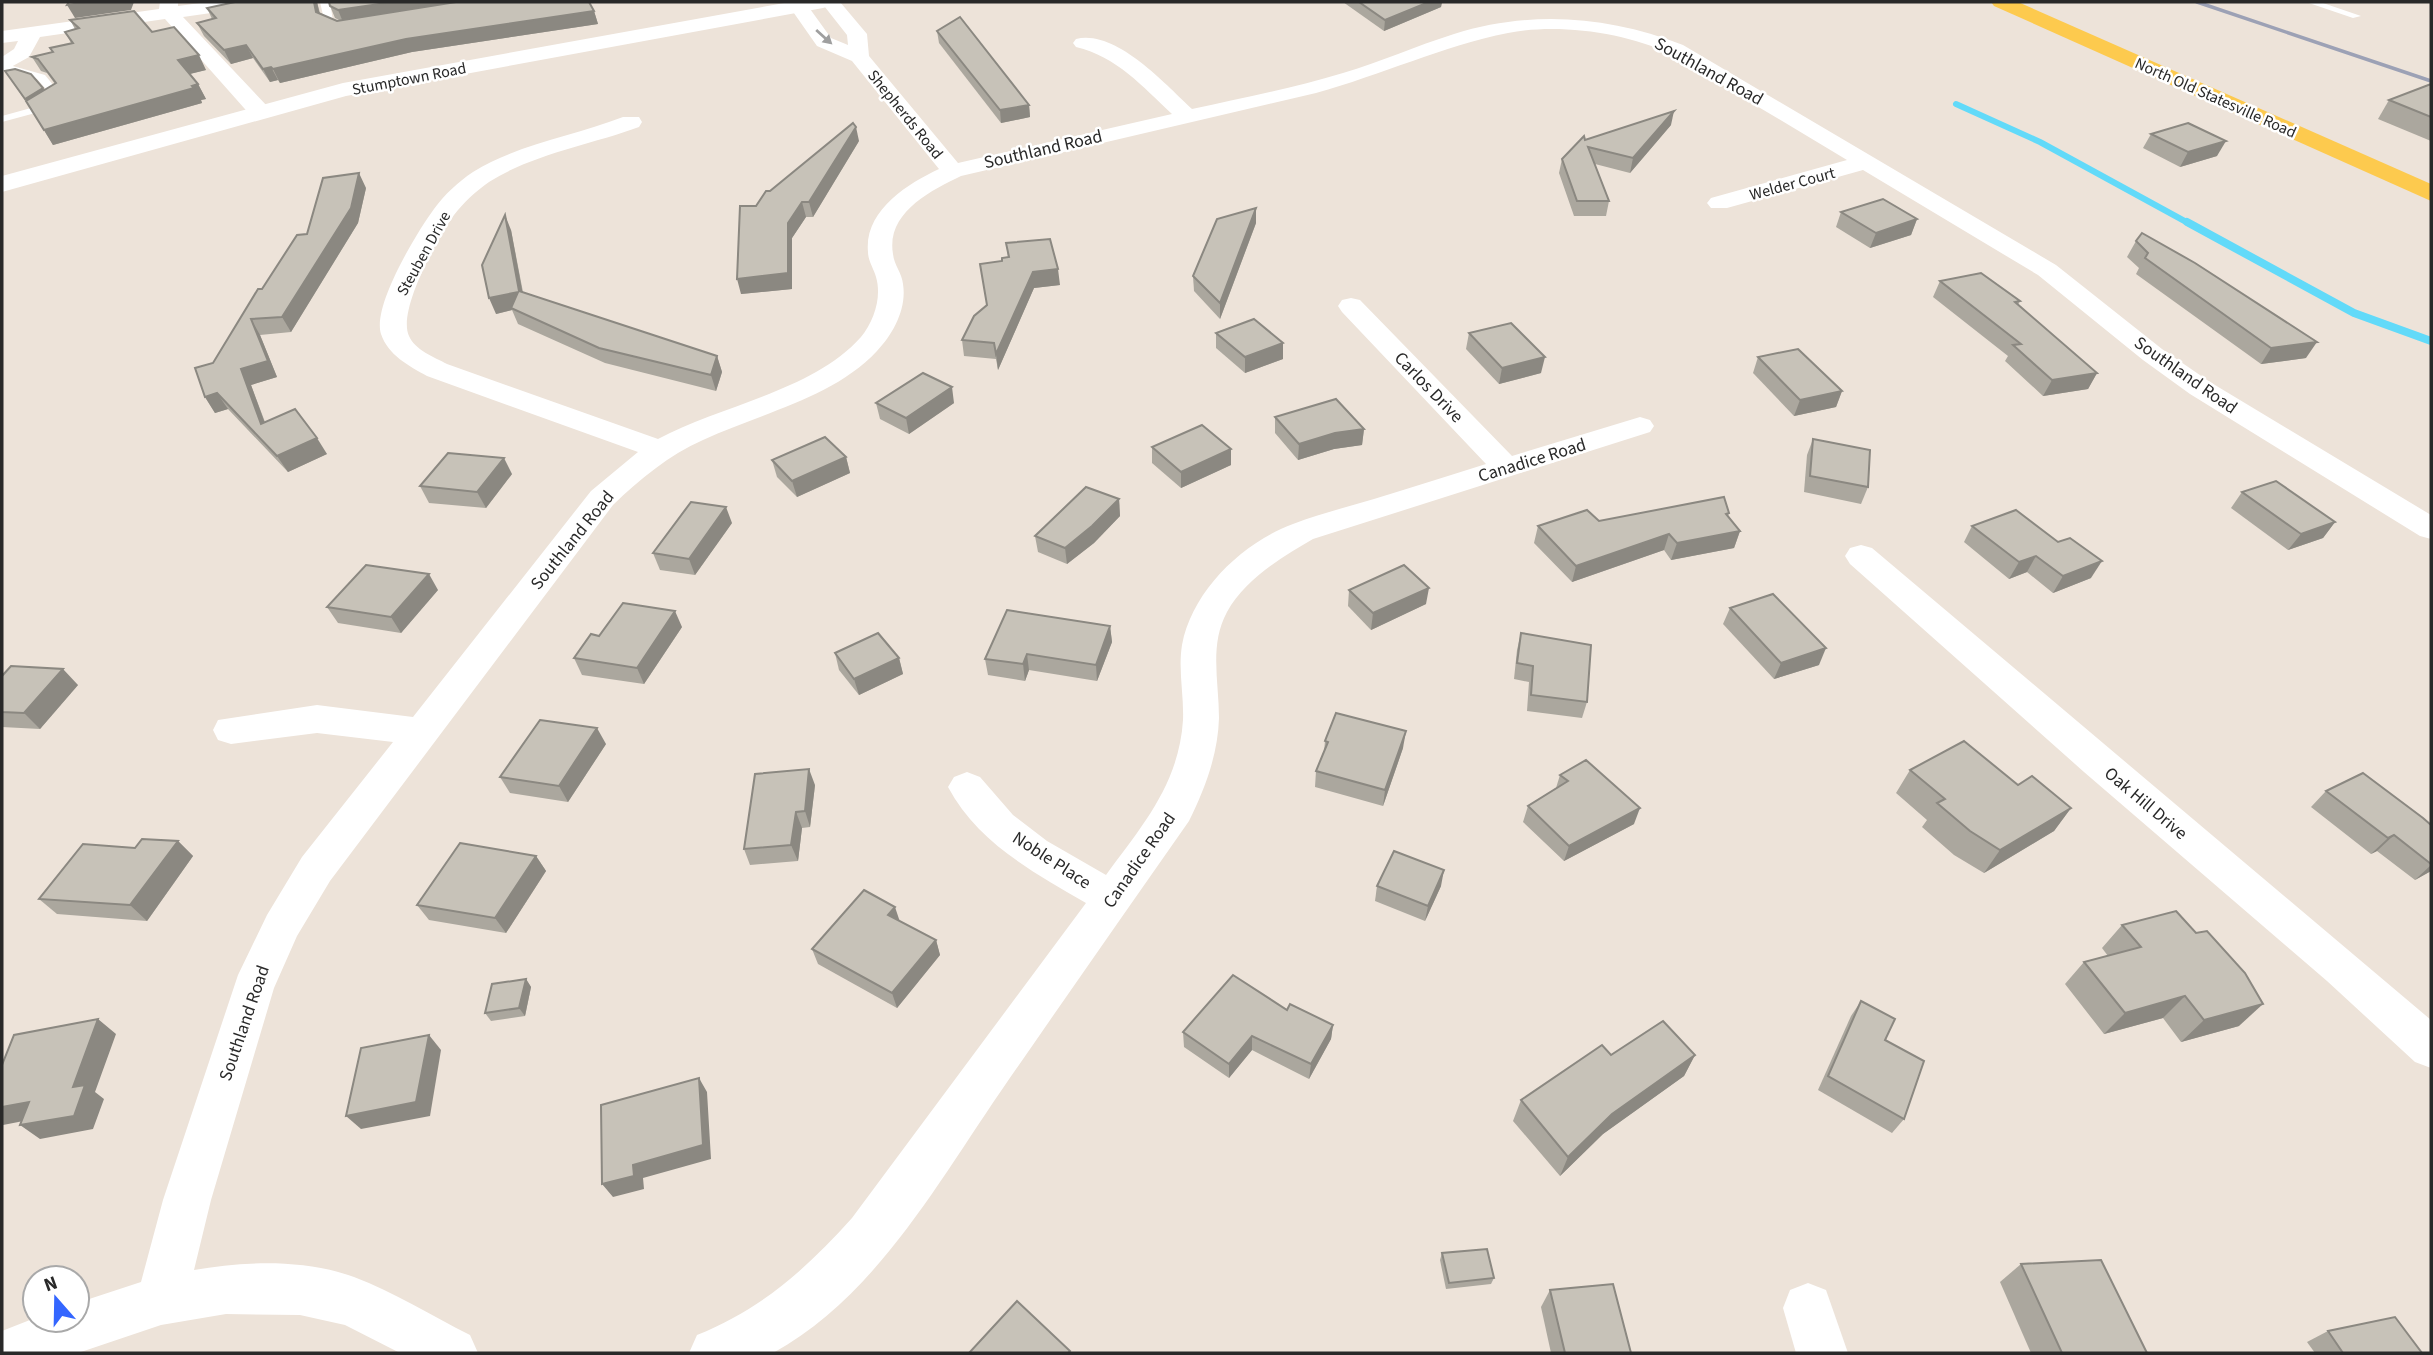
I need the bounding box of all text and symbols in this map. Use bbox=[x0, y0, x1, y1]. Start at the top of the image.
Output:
one-way arrow bbox=[815, 29, 833, 45]
street label: Southland Road bbox=[1650, 31, 1768, 112]
street label: North Old Statesville Road bbox=[2131, 52, 2300, 143]
street label: Stumptown Road bbox=[350, 57, 468, 101]
street label: Shepherds Road bbox=[862, 65, 948, 164]
street label: Southland Road bbox=[981, 124, 1105, 175]
street label: Welder Court bbox=[1747, 162, 1838, 206]
street label: Steuben Drive bbox=[392, 207, 456, 300]
street label: Southland Road bbox=[2129, 331, 2242, 420]
street label: Carlos Drive bbox=[1388, 346, 1469, 428]
street label: Canadice Road bbox=[1475, 432, 1589, 489]
street label: Southland Road bbox=[525, 486, 620, 595]
street label: Oak Hill Drive bbox=[2099, 761, 2193, 846]
street label: Canadice Road bbox=[1097, 807, 1182, 913]
street label: Noble Place bbox=[1008, 826, 1096, 895]
street label: Southland Road bbox=[213, 962, 276, 1084]
north arrow bbox=[21, 1264, 91, 1334]
text: N bbox=[40, 1270, 61, 1299]

